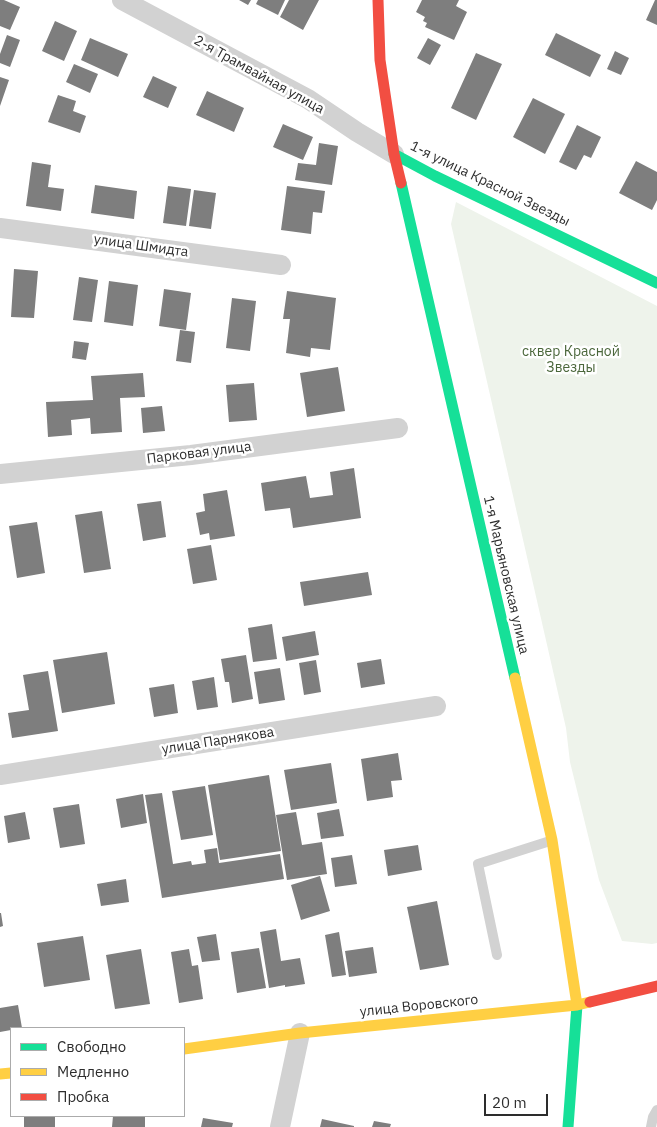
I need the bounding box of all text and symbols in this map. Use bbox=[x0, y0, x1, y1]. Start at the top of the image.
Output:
street label: 2-я Трамвайная улица bbox=[191, 32, 327, 118]
street label: 1-я улица Красной Звезды bbox=[407, 138, 573, 230]
street label: улица Шмидта bbox=[93, 231, 189, 261]
park label: сквер Красной Звезды bbox=[522, 344, 620, 377]
street label: Парковая улица bbox=[146, 438, 252, 468]
street label: 1-я Марьяновская улица bbox=[480, 494, 532, 656]
street label: улица Парнякова bbox=[161, 724, 275, 758]
street label: улица Воровского bbox=[359, 991, 479, 1021]
legend bbox=[10, 1027, 185, 1117]
text: Свободно bbox=[57, 1037, 126, 1056]
text: Медленно bbox=[57, 1062, 129, 1081]
scale bar bbox=[487, 1084, 551, 1116]
text: Пробка bbox=[57, 1087, 109, 1106]
text: 20 m bbox=[492, 1093, 527, 1112]

